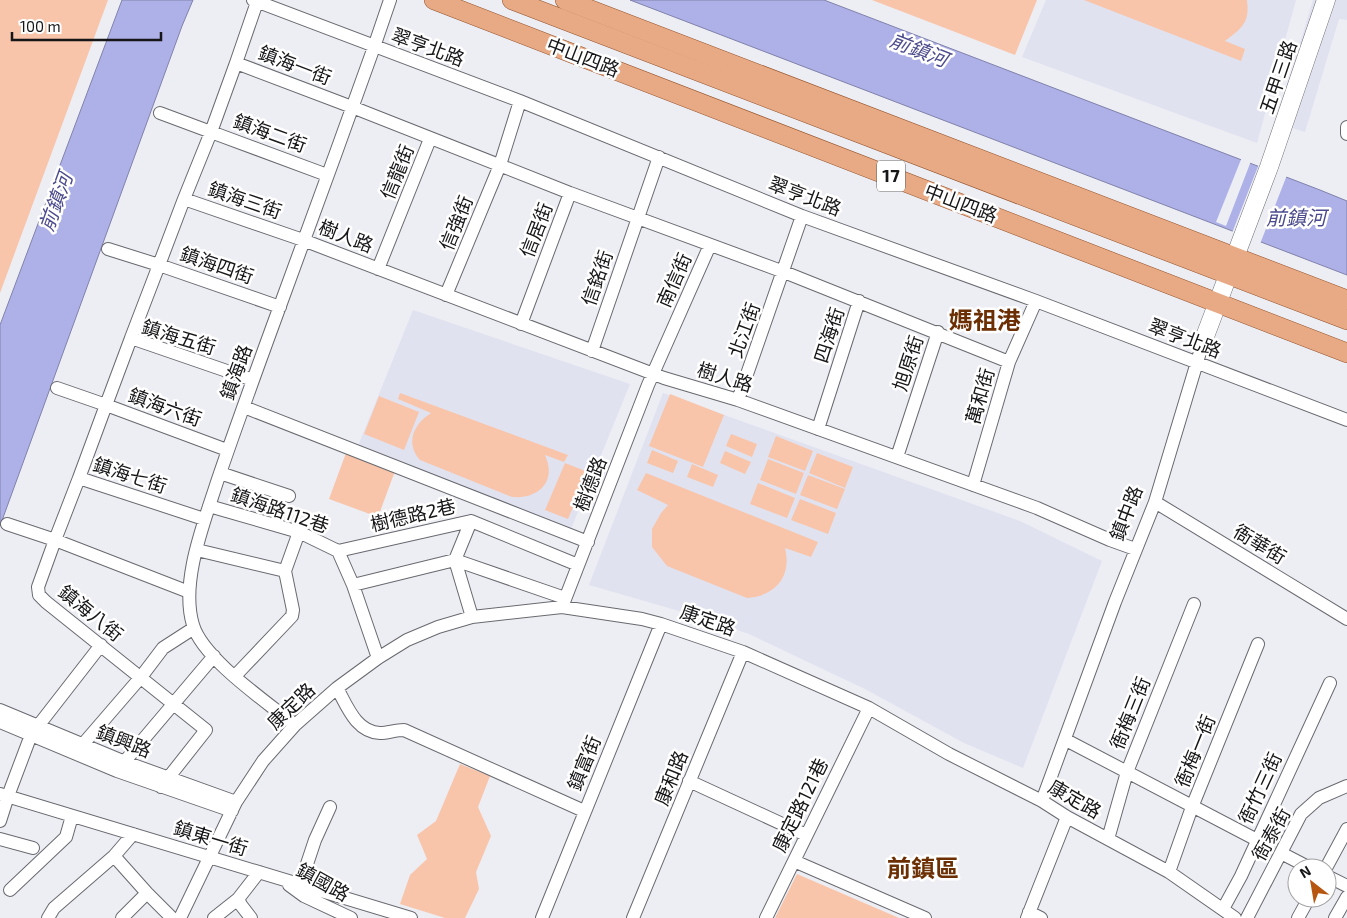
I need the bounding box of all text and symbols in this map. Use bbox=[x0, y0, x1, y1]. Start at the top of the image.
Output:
scale bar bbox=[12, 10, 161, 42]
text: 100 m bbox=[20, 17, 61, 35]
street label: 翠亨北路 bbox=[389, 23, 468, 70]
water label: 前鎮河 bbox=[887, 27, 955, 72]
street label: 中山四路 bbox=[544, 32, 623, 81]
street label: 五甲三路 bbox=[1254, 37, 1301, 117]
street label: 鎮海一街 bbox=[256, 40, 335, 89]
street label: 鎮海二街 bbox=[231, 109, 310, 156]
street label: 信龍街 bbox=[375, 141, 418, 203]
road number: 17 bbox=[877, 160, 905, 192]
water label: 前鎮河 bbox=[34, 166, 78, 234]
street label: 翠亨北路 bbox=[766, 171, 845, 220]
street label: 鎮海三街 bbox=[205, 176, 285, 223]
street label: 中山四路 bbox=[922, 178, 1001, 227]
street label: 信強街 bbox=[434, 192, 477, 254]
street label: 信居街 bbox=[515, 199, 556, 261]
water label: 前鎮河 bbox=[1266, 205, 1330, 229]
street label: 樹人路 bbox=[315, 215, 377, 256]
street label: 鎮海四街 bbox=[177, 241, 257, 288]
street label: 信銘街 bbox=[576, 247, 617, 309]
street label: 南信街 bbox=[651, 249, 696, 311]
street label: 北江街 bbox=[723, 299, 764, 361]
street label: 四海街 bbox=[809, 304, 848, 366]
district label: 媽祖港 bbox=[949, 305, 1021, 334]
street label: 翠亨北路 bbox=[1146, 313, 1225, 362]
street label: 鎮海五街 bbox=[139, 314, 219, 359]
street label: 旭原街 bbox=[888, 332, 927, 394]
street label: 鎮海路 bbox=[215, 341, 256, 403]
street label: 樹人路 bbox=[695, 357, 756, 396]
street label: 萬和街 bbox=[961, 365, 998, 426]
street label: 鎮海六街 bbox=[126, 383, 205, 430]
street label: 鎮海七街 bbox=[90, 452, 170, 497]
street label: 樹德路 bbox=[569, 453, 610, 515]
street label: 鎮海路112巷 bbox=[228, 482, 332, 537]
street label: 鎮中路 bbox=[1105, 482, 1146, 544]
street label: 樹德路2巷 bbox=[368, 494, 458, 535]
street label: 衙華街 bbox=[1230, 519, 1291, 568]
street label: 鎮海八街 bbox=[55, 580, 128, 645]
street label: 康定路 bbox=[677, 599, 739, 640]
street label: 衙梅三街 bbox=[1105, 673, 1154, 752]
street label: 康定路 bbox=[262, 678, 319, 734]
street label: 衙梅一街 bbox=[1170, 711, 1219, 790]
street label: 鎮興路 bbox=[93, 720, 155, 761]
street label: 鎮富街 bbox=[562, 732, 605, 794]
street label: 康和路 bbox=[649, 747, 692, 809]
street label: 衙竹三街 bbox=[1233, 748, 1286, 827]
street label: 康定路121巷 bbox=[767, 754, 832, 856]
street label: 康定路 bbox=[1045, 774, 1106, 823]
street label: 衙泰街 bbox=[1247, 803, 1294, 864]
street label: 鎮東一街 bbox=[171, 815, 251, 860]
district label: 前鎮區 bbox=[887, 853, 959, 882]
street label: 鎮國路 bbox=[293, 858, 354, 905]
north arrow bbox=[1287, 858, 1337, 908]
text: N bbox=[1296, 862, 1314, 881]

